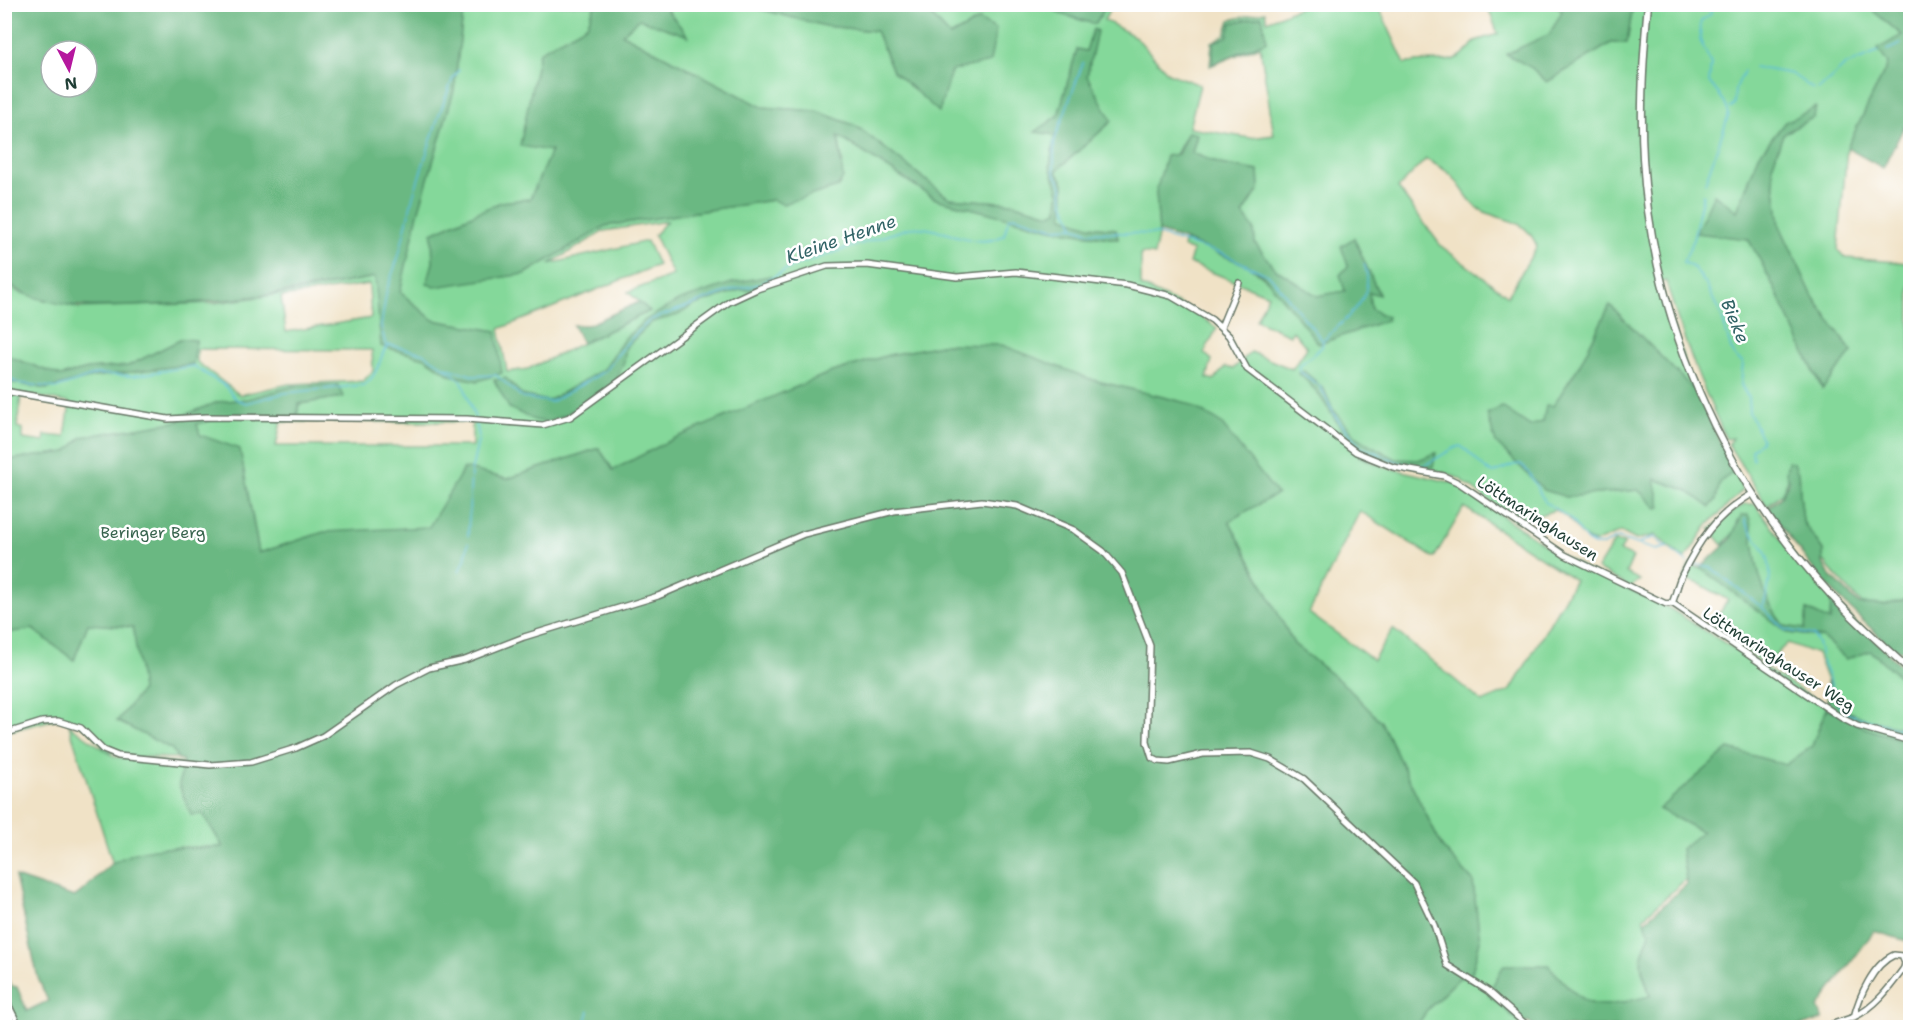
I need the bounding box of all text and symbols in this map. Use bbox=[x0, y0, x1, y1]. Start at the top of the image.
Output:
north arrow bbox=[39, 39, 99, 99]
text: N bbox=[63, 72, 78, 95]
water label: Kleine Henne bbox=[783, 209, 899, 269]
water label: Bieke bbox=[1715, 295, 1755, 347]
street label: Löttmaringhausen bbox=[1473, 471, 1603, 566]
park label: Beringer Berg bbox=[100, 522, 206, 543]
street label: Löttmaringhauser Weg bbox=[1699, 602, 1859, 717]

